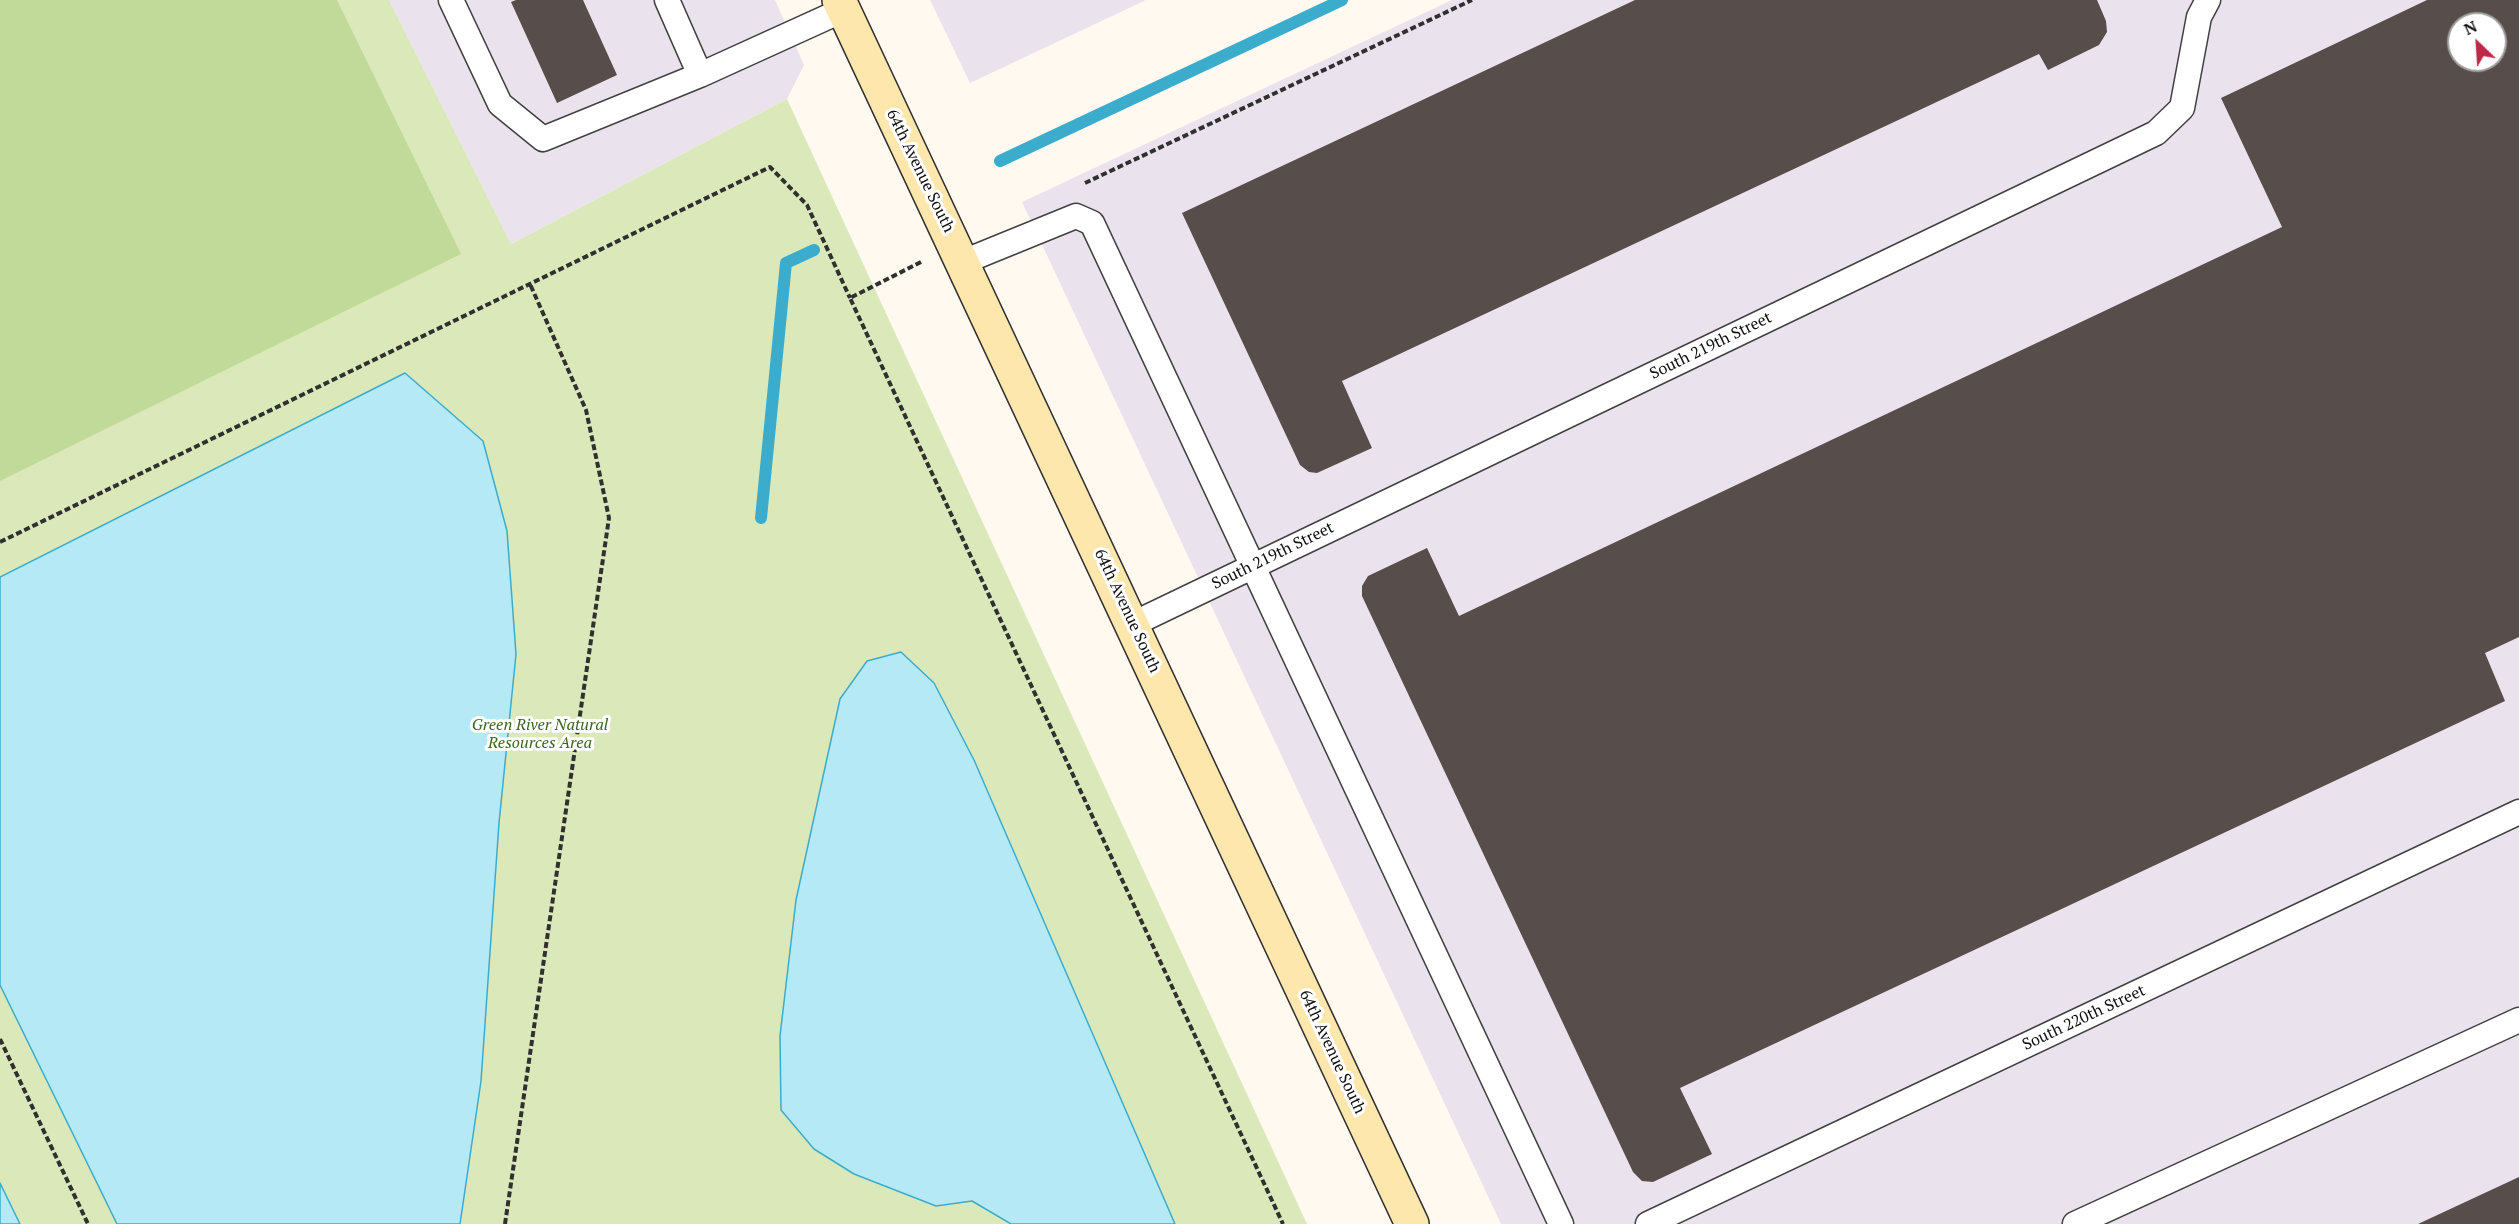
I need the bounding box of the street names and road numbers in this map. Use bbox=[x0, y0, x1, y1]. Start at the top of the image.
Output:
street label: 64th Avenue South bbox=[882, 106, 958, 236]
street label: South 219th Street bbox=[1647, 308, 1775, 384]
street label: South 219th Street bbox=[1209, 518, 1337, 594]
street label: 64th Avenue South bbox=[1090, 546, 1164, 676]
street label: South 220th Street bbox=[2020, 981, 2148, 1055]
street label: 64th Avenue South bbox=[1295, 987, 1369, 1117]

